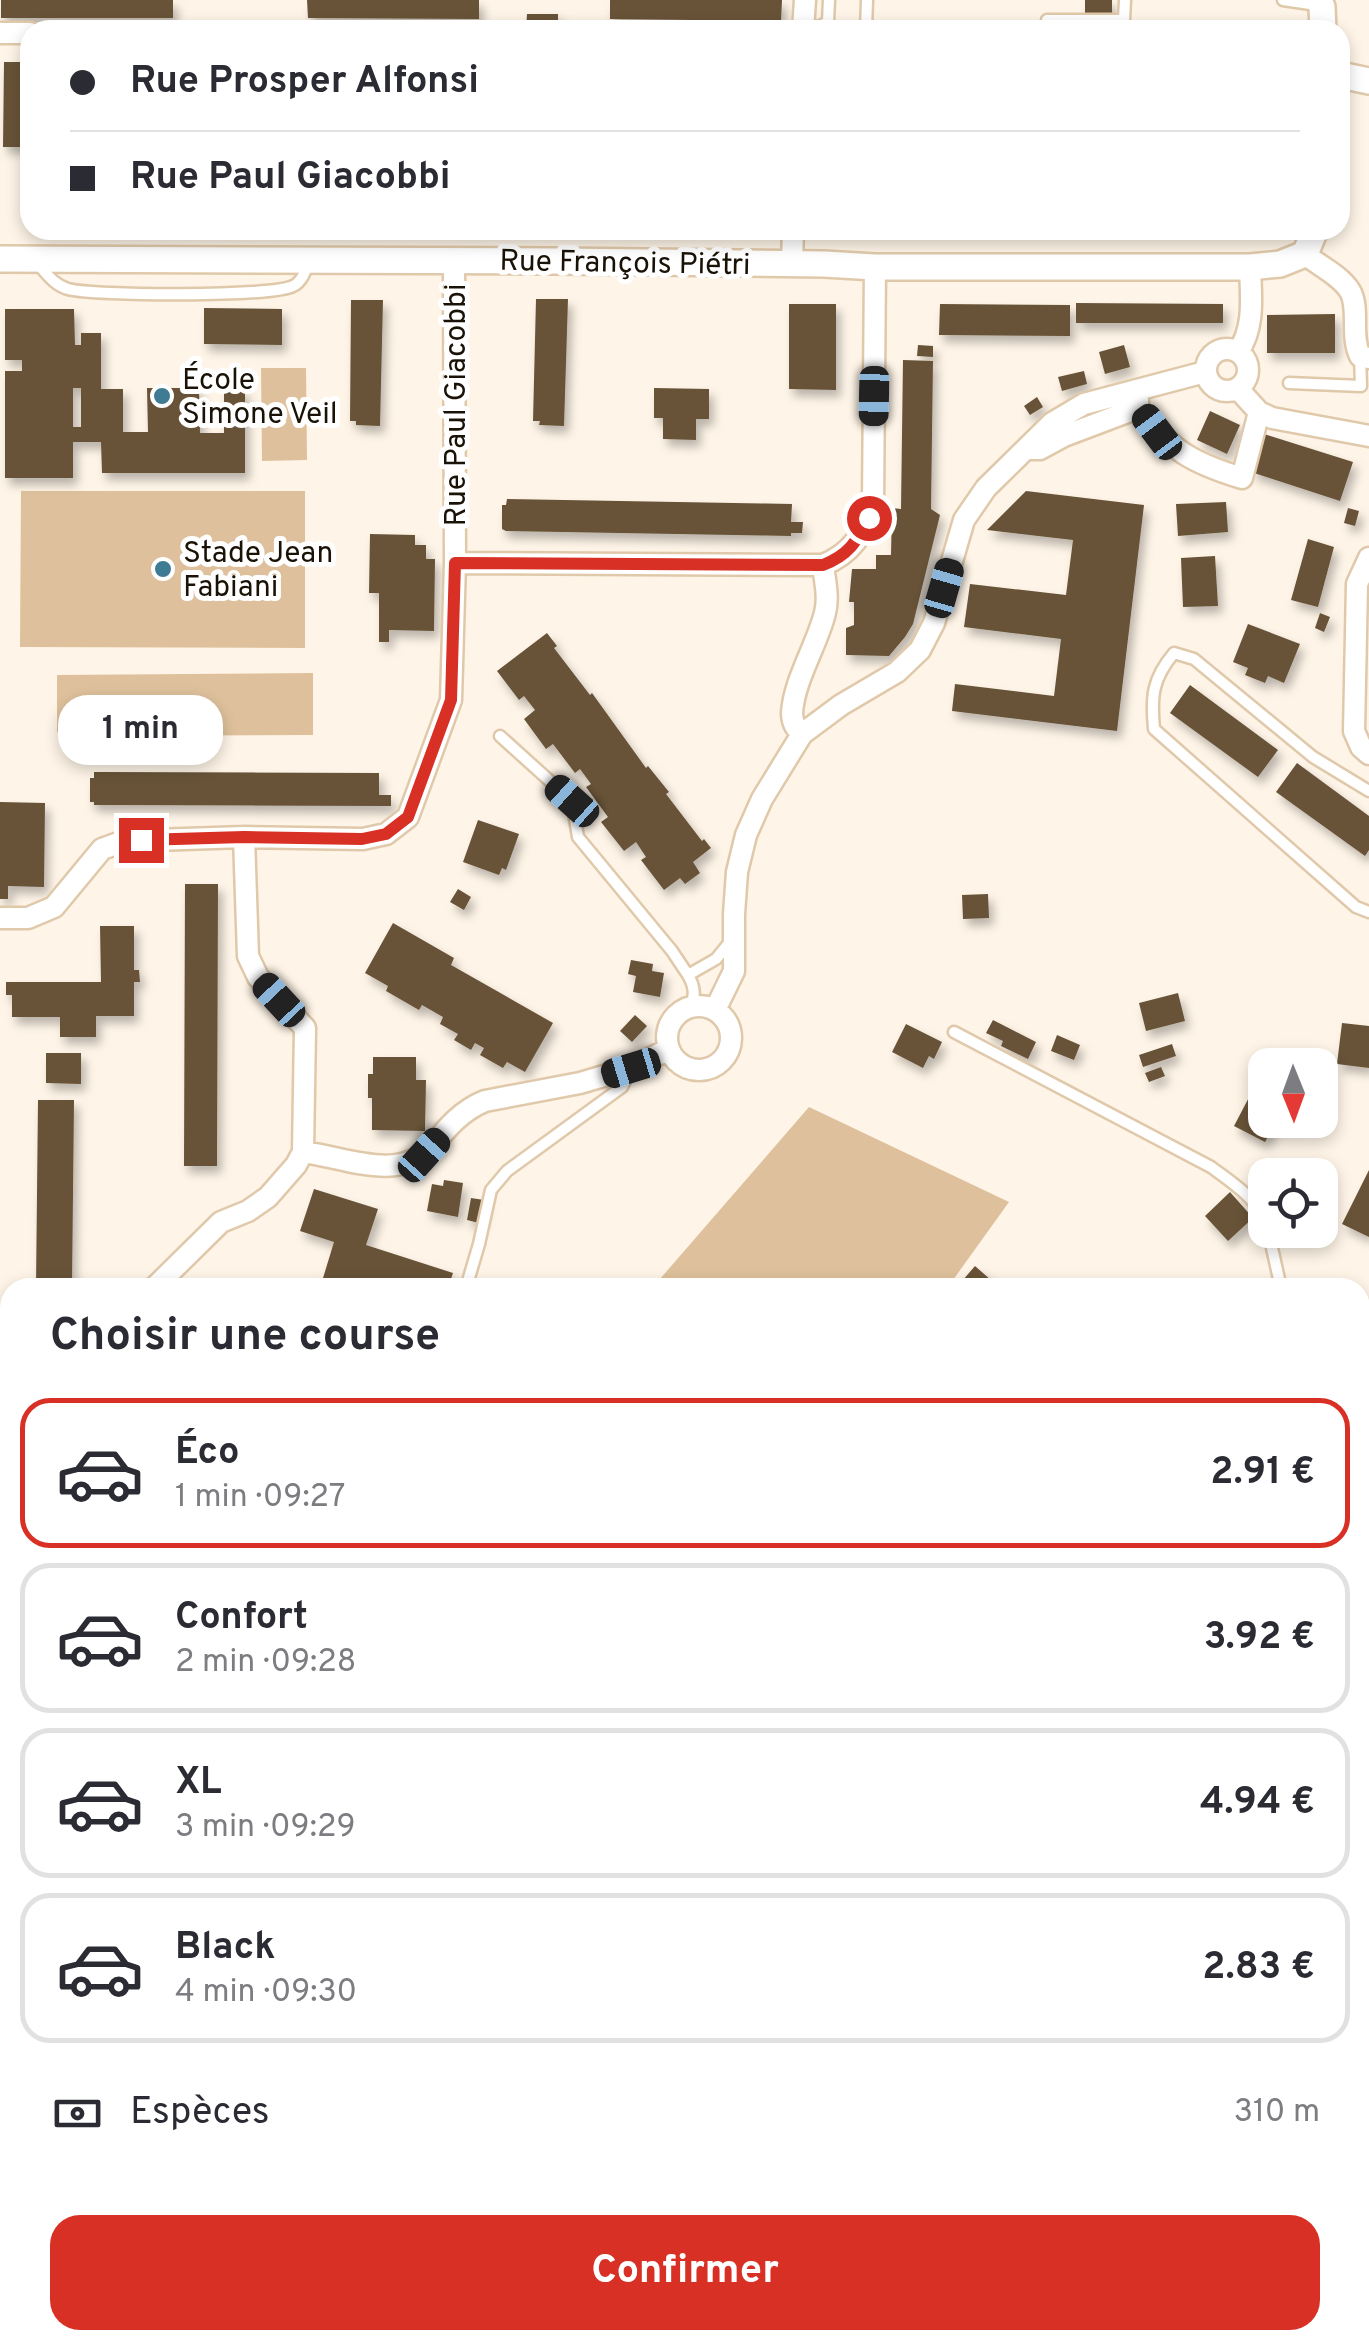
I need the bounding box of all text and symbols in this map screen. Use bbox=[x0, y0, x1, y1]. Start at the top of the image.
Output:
text: Rue Prosper Alfonsi bbox=[130, 58, 479, 107]
text: Rue Paul Giacobbi bbox=[130, 154, 451, 203]
street label: Rue François Piétri bbox=[499, 244, 751, 285]
street label: Rue Paul Giacobbi bbox=[439, 283, 476, 527]
place label: École Simone Veil bbox=[182, 361, 338, 434]
car bbox=[858, 366, 890, 426]
marker: École Simone Veil bbox=[151, 385, 173, 407]
car bbox=[1127, 399, 1187, 465]
route start bbox=[847, 496, 892, 541]
place label: Stade Jean Fabiani bbox=[183, 536, 333, 607]
car bbox=[921, 555, 967, 621]
marker: Stade Jean Fabiani bbox=[152, 558, 174, 580]
callout: 1 min bbox=[58, 695, 224, 765]
text: 1 min bbox=[102, 710, 179, 750]
car bbox=[540, 770, 604, 832]
route end bbox=[119, 818, 164, 863]
car bbox=[248, 968, 310, 1032]
car bbox=[598, 1045, 664, 1091]
north arrow bbox=[1248, 1048, 1338, 1138]
map controls bbox=[1248, 1048, 1338, 1248]
car bbox=[393, 1123, 455, 1187]
button: locate bbox=[1248, 1158, 1338, 1248]
text: Choisir une course bbox=[50, 1309, 440, 1366]
icon: car bbox=[55, 1428, 145, 1518]
text: Éco bbox=[175, 1429, 239, 1478]
text: 2.91 € bbox=[1210, 1449, 1315, 1498]
text: 1 min · 09:27 bbox=[175, 1478, 346, 1518]
icon: car bbox=[55, 1593, 145, 1683]
text: Confort bbox=[175, 1594, 308, 1643]
text: 3.92 € bbox=[1204, 1614, 1315, 1663]
text: 2 min · 09:28 bbox=[175, 1643, 356, 1683]
icon: car bbox=[55, 1758, 145, 1848]
text: XL bbox=[175, 1759, 222, 1808]
text: 4.94 € bbox=[1200, 1779, 1315, 1828]
text: 3 min · 09:29 bbox=[175, 1808, 356, 1848]
icon: car bbox=[55, 1923, 145, 2013]
text: Black bbox=[175, 1924, 275, 1973]
text: 2.83 € bbox=[1202, 1944, 1315, 1993]
text: 4 min · 09:30 bbox=[175, 1973, 357, 2013]
icon: cash bbox=[50, 2086, 105, 2141]
text: Espèces bbox=[130, 2089, 270, 2138]
text: 310 m bbox=[1234, 2093, 1320, 2133]
button: Confirmer bbox=[50, 2215, 1320, 2330]

